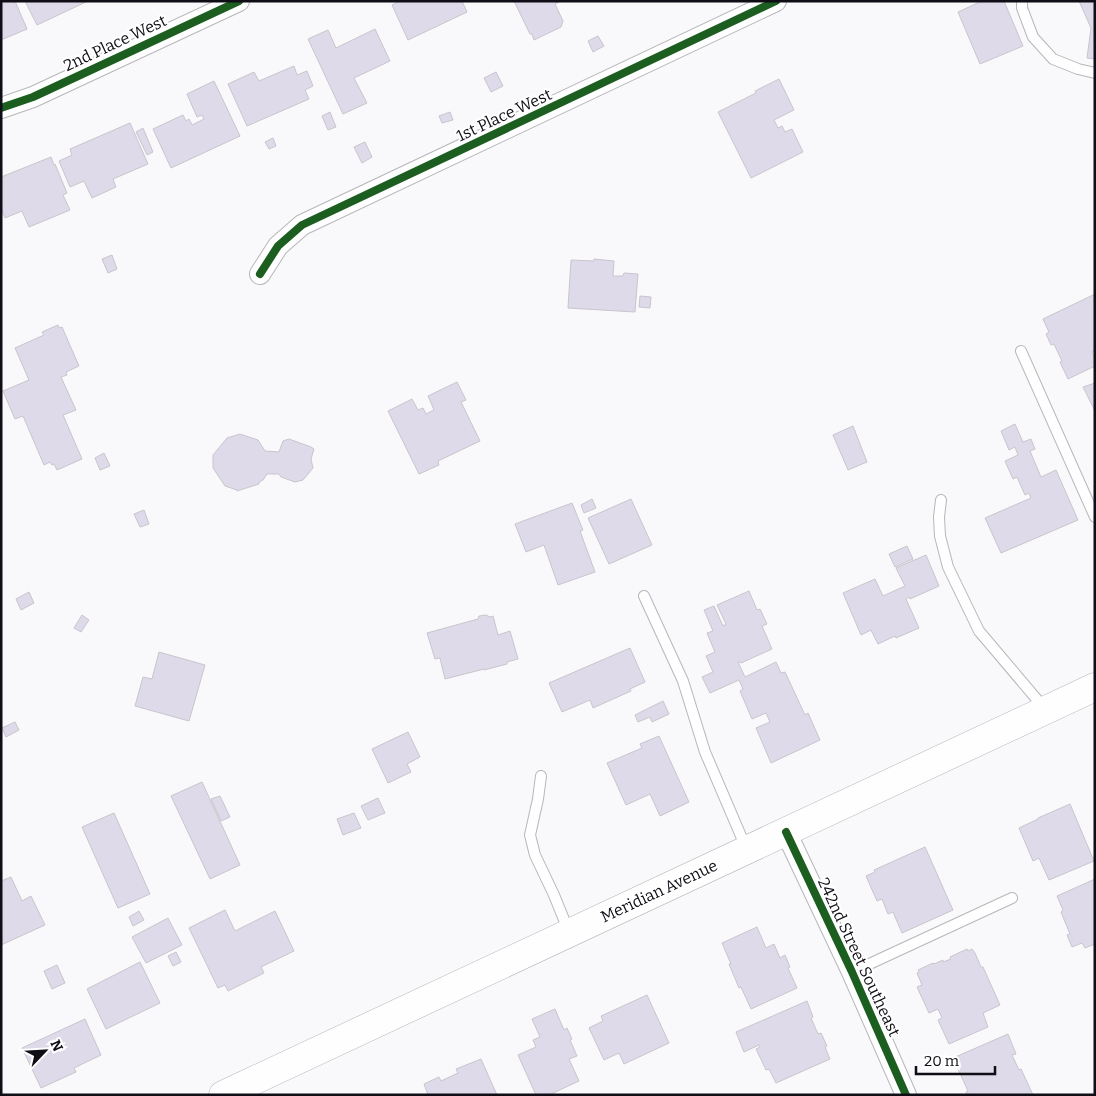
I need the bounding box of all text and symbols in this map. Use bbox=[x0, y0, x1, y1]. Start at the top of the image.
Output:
street label: 2nd Place West bbox=[61, 11, 170, 75]
street label: 1st Place West bbox=[453, 85, 555, 145]
street label: Meridian Avenue bbox=[598, 856, 720, 926]
street label: 242nd Street Southeast bbox=[814, 875, 904, 1040]
north arrow bbox=[20, 1026, 70, 1076]
text: N bbox=[46, 1037, 66, 1054]
scale bar bbox=[916, 1044, 995, 1076]
text: 20 m bbox=[924, 1052, 960, 1070]

